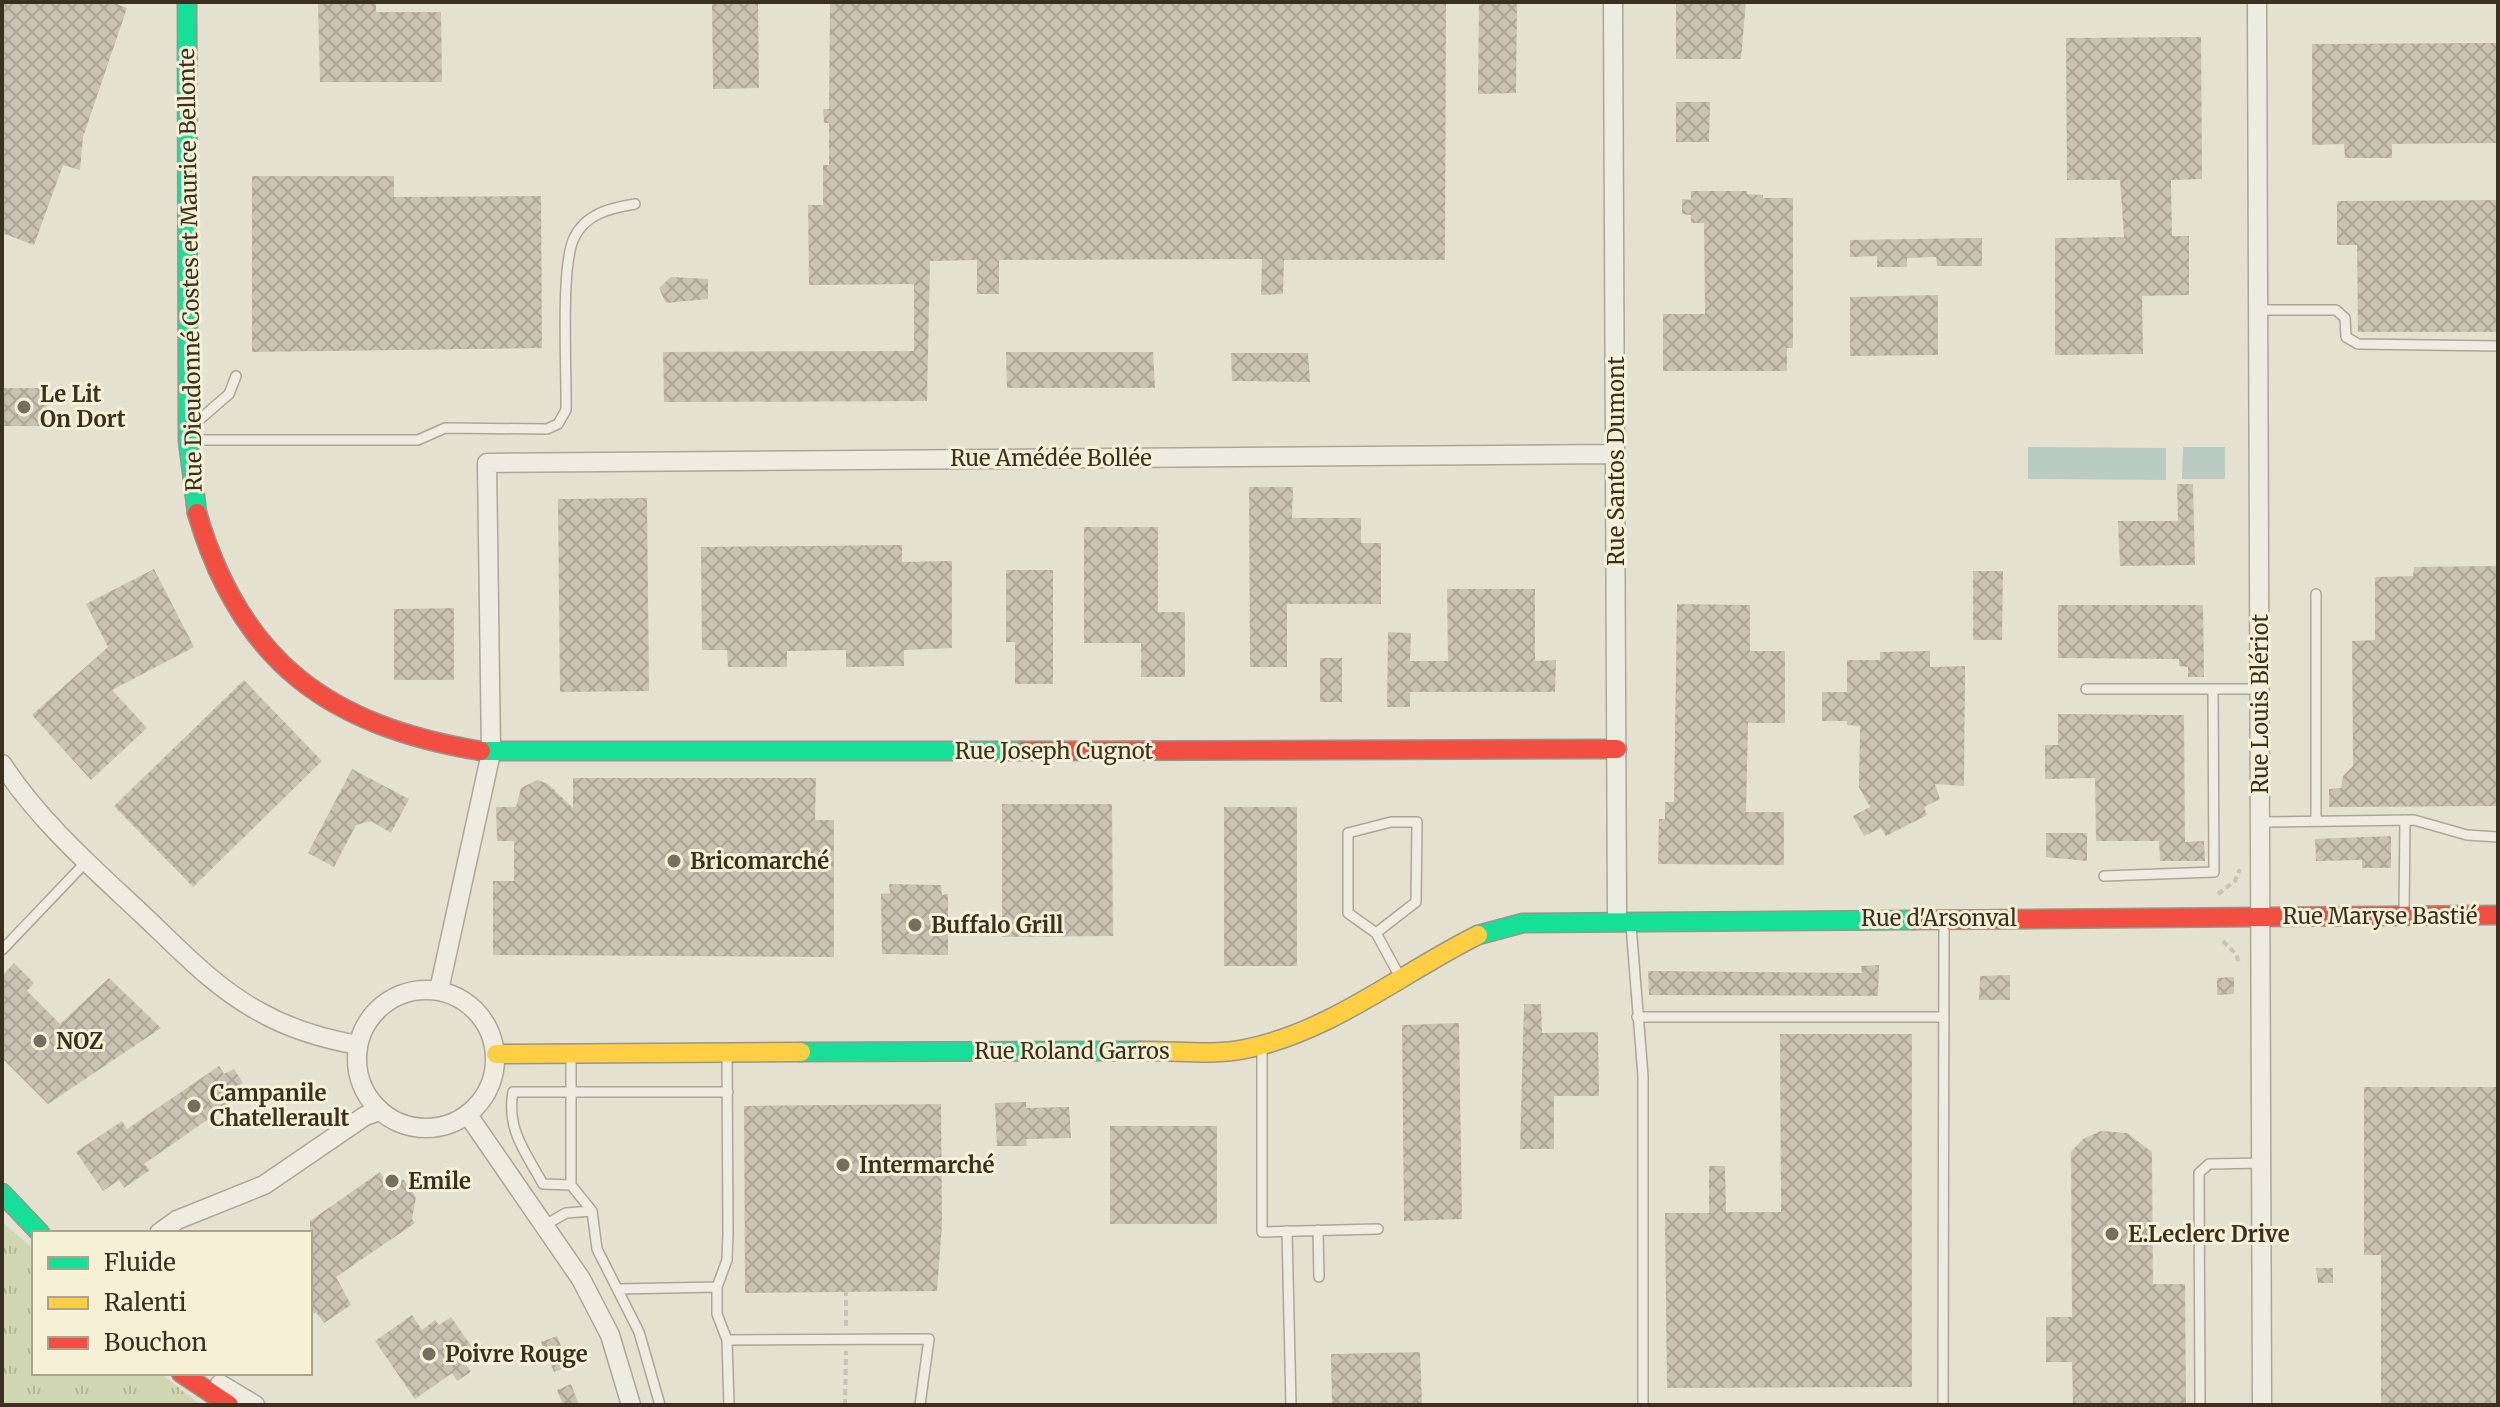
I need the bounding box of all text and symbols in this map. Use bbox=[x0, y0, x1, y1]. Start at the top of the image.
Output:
street label: Rue Dieudonné Costes et Maurice Bellonte bbox=[172, 48, 208, 492]
street label: Rue Santos Dumont bbox=[1602, 356, 1630, 566]
place label: Le Lit On Dort bbox=[40, 380, 126, 433]
marker: Le Lit On Dort bbox=[15, 398, 33, 416]
street label: Rue Amédée Bollée bbox=[950, 444, 1152, 472]
street label: Rue Louis Blériot bbox=[2246, 614, 2274, 794]
street label: Rue Joseph Cugnot bbox=[955, 737, 1154, 765]
place label: Bricomarché bbox=[690, 847, 829, 875]
marker: Bricomarché bbox=[665, 852, 683, 870]
street label: Rue Maryse Bastié bbox=[2283, 902, 2477, 930]
street label: Rue d'Arsonval bbox=[1861, 904, 2017, 932]
place label: Buffalo Grill bbox=[931, 911, 1064, 939]
marker: Buffalo Grill bbox=[906, 916, 924, 934]
place label: NOZ bbox=[56, 1027, 103, 1055]
marker: NOZ bbox=[31, 1032, 49, 1050]
street label: Rue Roland Garros bbox=[974, 1037, 1170, 1065]
place label: Campanile Chatellerault bbox=[210, 1079, 349, 1132]
marker: Campanile Chatellerault bbox=[185, 1097, 203, 1115]
place label: Intermarché bbox=[859, 1151, 995, 1179]
marker: Intermarché bbox=[834, 1156, 852, 1174]
place label: Emile bbox=[408, 1167, 471, 1195]
marker: Emile bbox=[383, 1172, 401, 1190]
place label: E.Leclerc Drive bbox=[2128, 1220, 2290, 1248]
marker: E.Leclerc Drive bbox=[2103, 1225, 2121, 1243]
legend bbox=[32, 1231, 312, 1375]
text: Fluide bbox=[104, 1247, 176, 1278]
text: Ralenti bbox=[104, 1287, 187, 1318]
text: Bouchon bbox=[104, 1327, 207, 1358]
place label: Poivre Rouge bbox=[445, 1340, 588, 1368]
marker: Poivre Rouge bbox=[420, 1345, 438, 1363]

